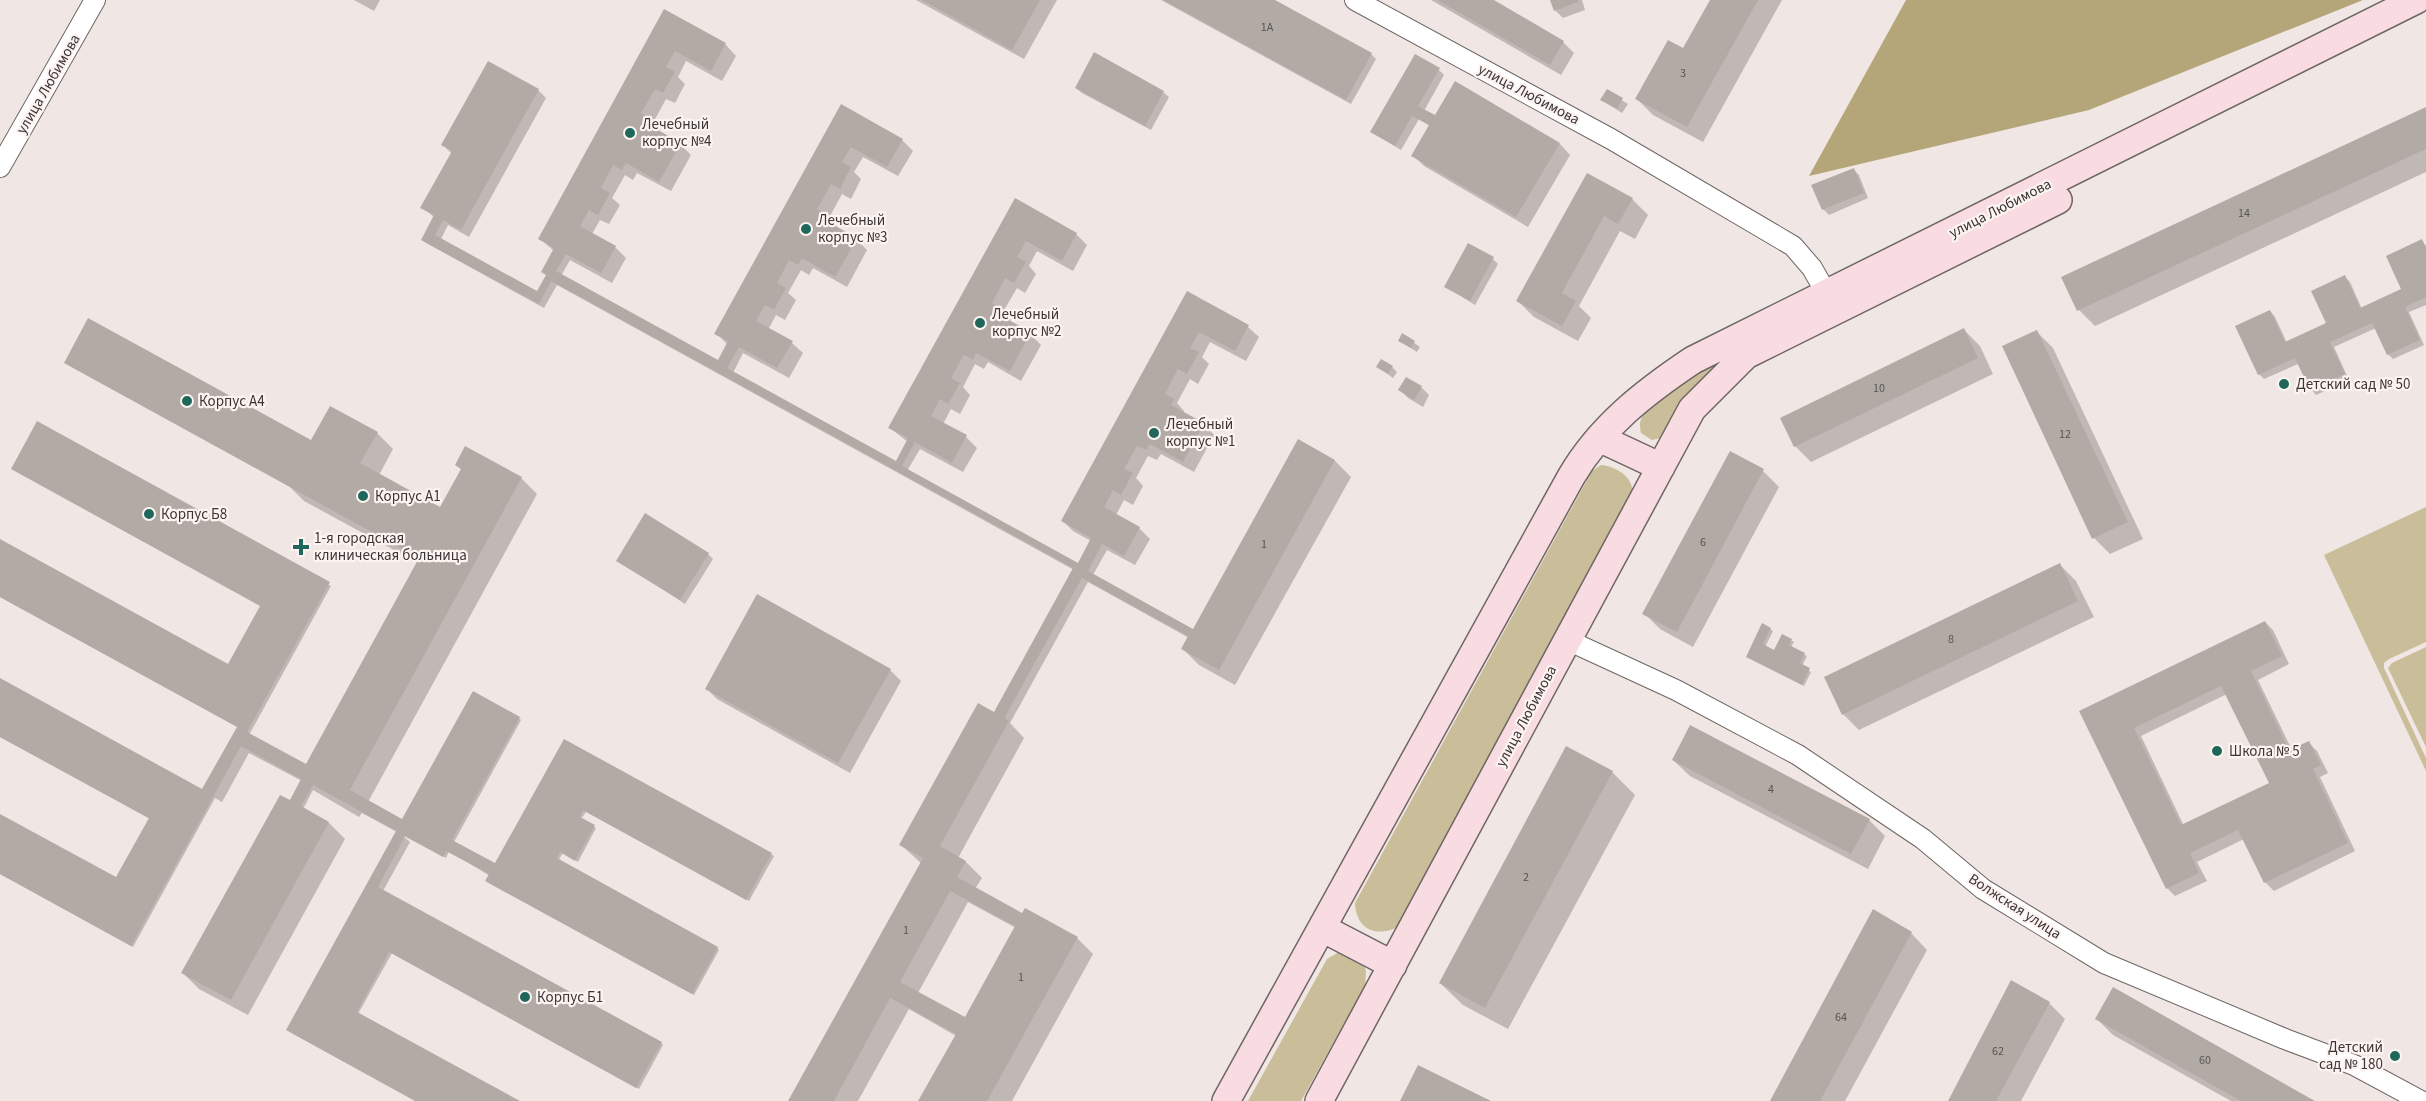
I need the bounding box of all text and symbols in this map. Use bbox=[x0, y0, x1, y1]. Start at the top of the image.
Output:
house number: 1А bbox=[1261, 19, 1274, 36]
street label: улица Любимова bbox=[11, 30, 86, 138]
street label: улица Любимова bbox=[1474, 59, 1583, 130]
house number: 3 bbox=[1680, 65, 1686, 82]
place label: Лечебный корпус №4 bbox=[642, 114, 712, 152]
marker: Лечебный корпус №4 bbox=[623, 126, 637, 140]
street label: улица Любимова bbox=[1945, 174, 2055, 243]
house number: 14 bbox=[2238, 205, 2250, 222]
place label: Лечебный корпус №3 bbox=[818, 210, 888, 248]
marker: Лечебный корпус №3 bbox=[799, 222, 813, 236]
place label: Лечебный корпус №2 bbox=[992, 304, 1062, 342]
marker: Лечебный корпус №2 bbox=[973, 316, 987, 330]
place label: Детский сад № 50 bbox=[2296, 374, 2410, 395]
marker: Детский сад № 50 bbox=[2277, 377, 2291, 391]
house number: 10 bbox=[1873, 380, 1885, 397]
place label: Корпус А4 bbox=[199, 391, 265, 412]
marker: Корпус А4 bbox=[180, 394, 194, 408]
place label: Лечебный корпус №1 bbox=[1166, 414, 1236, 452]
marker: Лечебный корпус №1 bbox=[1147, 426, 1161, 440]
house number: 12 bbox=[2059, 426, 2071, 443]
place label: Корпус А1 bbox=[375, 486, 441, 507]
marker: Корпус А1 bbox=[356, 489, 370, 503]
place label: Корпус Б8 bbox=[161, 504, 227, 525]
marker: Корпус Б8 bbox=[142, 507, 156, 521]
place label: 1-я городская клиническая больница bbox=[314, 528, 467, 566]
house number: 6 bbox=[1700, 534, 1706, 551]
house number: 1 bbox=[1261, 536, 1267, 553]
marker: 1-я городская клиническая больница bbox=[292, 538, 310, 556]
house number: 8 bbox=[1948, 631, 1954, 648]
street label: улица Любимова bbox=[1491, 662, 1562, 771]
place label: Школа № 5 bbox=[2229, 741, 2300, 762]
marker: Школа № 5 bbox=[2210, 744, 2224, 758]
house number: 4 bbox=[1768, 781, 1774, 798]
house number: 2 bbox=[1523, 869, 1529, 886]
street label: Волжская улица bbox=[1964, 869, 2065, 944]
house number: 1 bbox=[903, 922, 909, 939]
house number: 1 bbox=[1018, 969, 1024, 986]
place label: Корпус Б1 bbox=[537, 987, 603, 1008]
marker: Корпус Б1 bbox=[518, 990, 532, 1004]
house number: 64 bbox=[1835, 1009, 1847, 1026]
place label: Детский сад № 180 bbox=[2319, 1037, 2383, 1075]
house number: 62 bbox=[1992, 1043, 2004, 1060]
marker: Детский сад № 180 bbox=[2388, 1049, 2402, 1063]
house number: 60 bbox=[2199, 1052, 2211, 1069]

